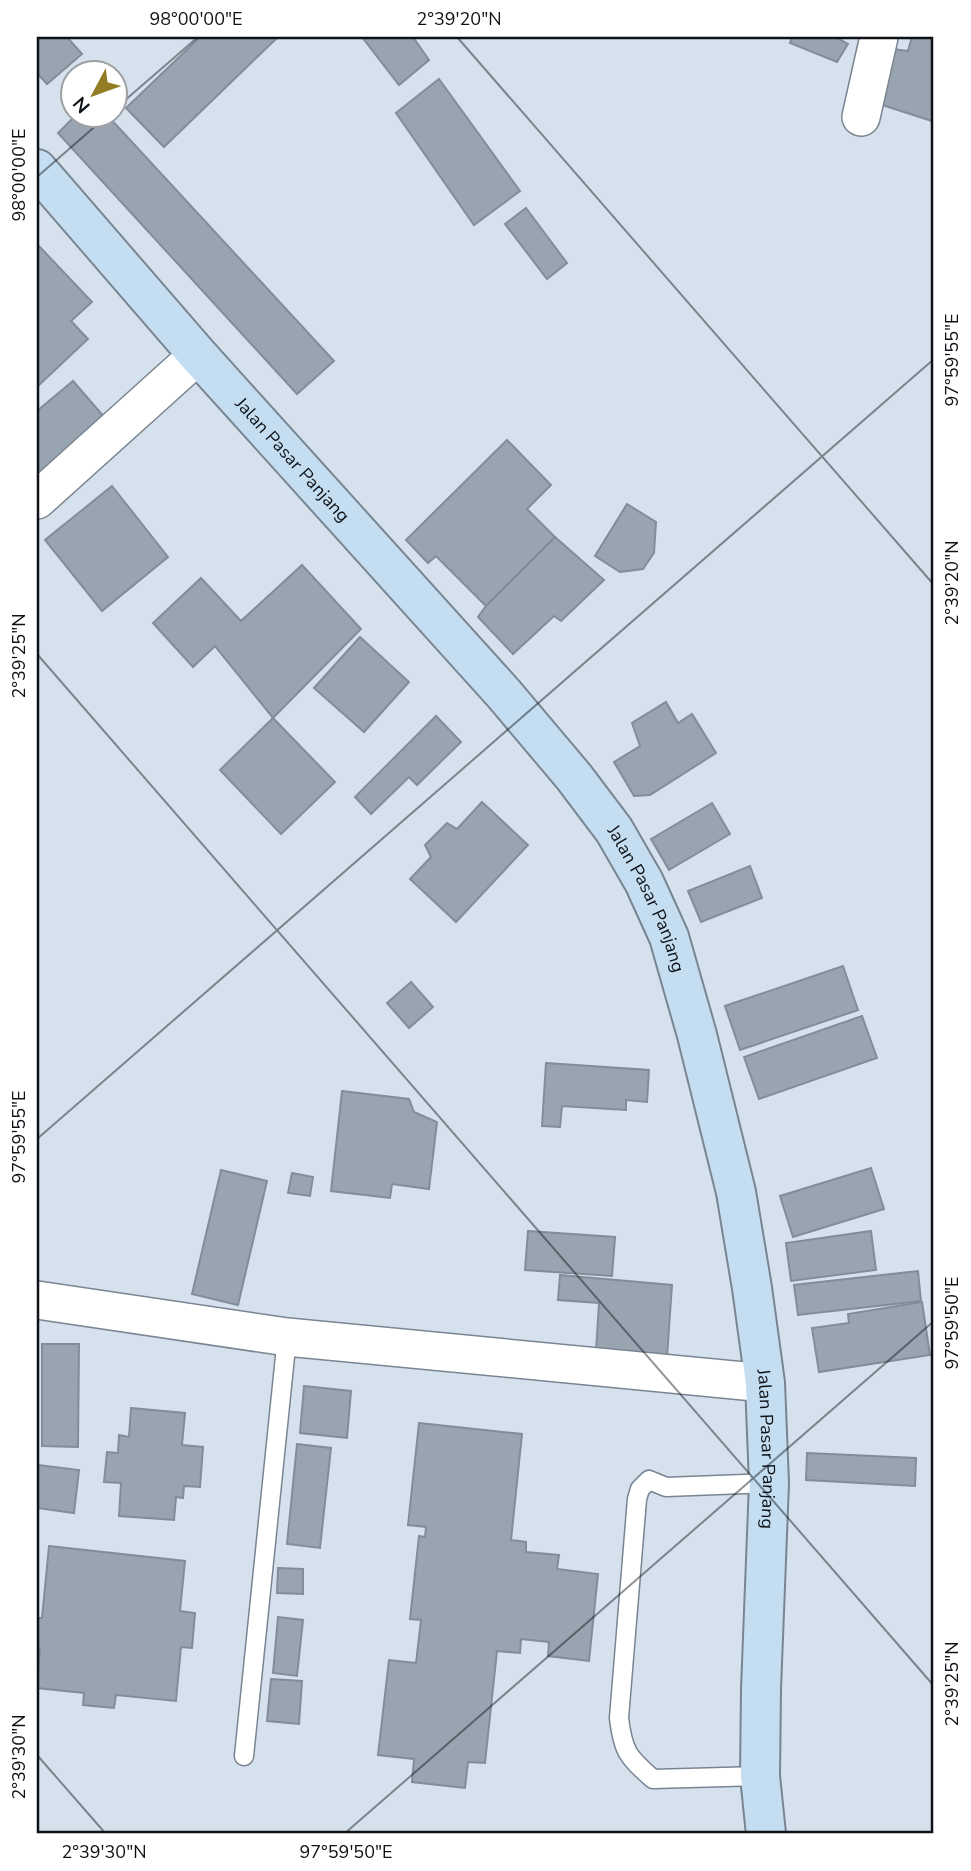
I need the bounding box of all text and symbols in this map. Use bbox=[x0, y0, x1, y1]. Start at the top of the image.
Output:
text: 98°00'00"E bbox=[150, 7, 243, 31]
text: 2°39'20"N bbox=[416, 7, 502, 31]
north arrow bbox=[60, 60, 130, 130]
text: N bbox=[67, 91, 96, 118]
text: 98°00'00"E bbox=[7, 129, 31, 222]
text: 97°59'55"E bbox=[940, 314, 964, 407]
street label: Jalan Pasar Panjang bbox=[229, 391, 355, 527]
text: 2°39'20"N bbox=[940, 540, 964, 626]
text: 2°39'25"N bbox=[7, 613, 31, 699]
street label: Jalan Pasar Panjang bbox=[602, 819, 690, 975]
text: 97°59'55"E bbox=[7, 1091, 31, 1184]
text: 97°59'50"E bbox=[940, 1277, 964, 1370]
street label: Jalan Pasar Panjang bbox=[751, 1366, 781, 1529]
text: 2°39'25"N bbox=[940, 1641, 964, 1727]
text: 2°39'30"N bbox=[7, 1714, 31, 1800]
text: 2°39'30"N bbox=[61, 1840, 147, 1864]
text: 97°59'50"E bbox=[300, 1840, 393, 1864]

